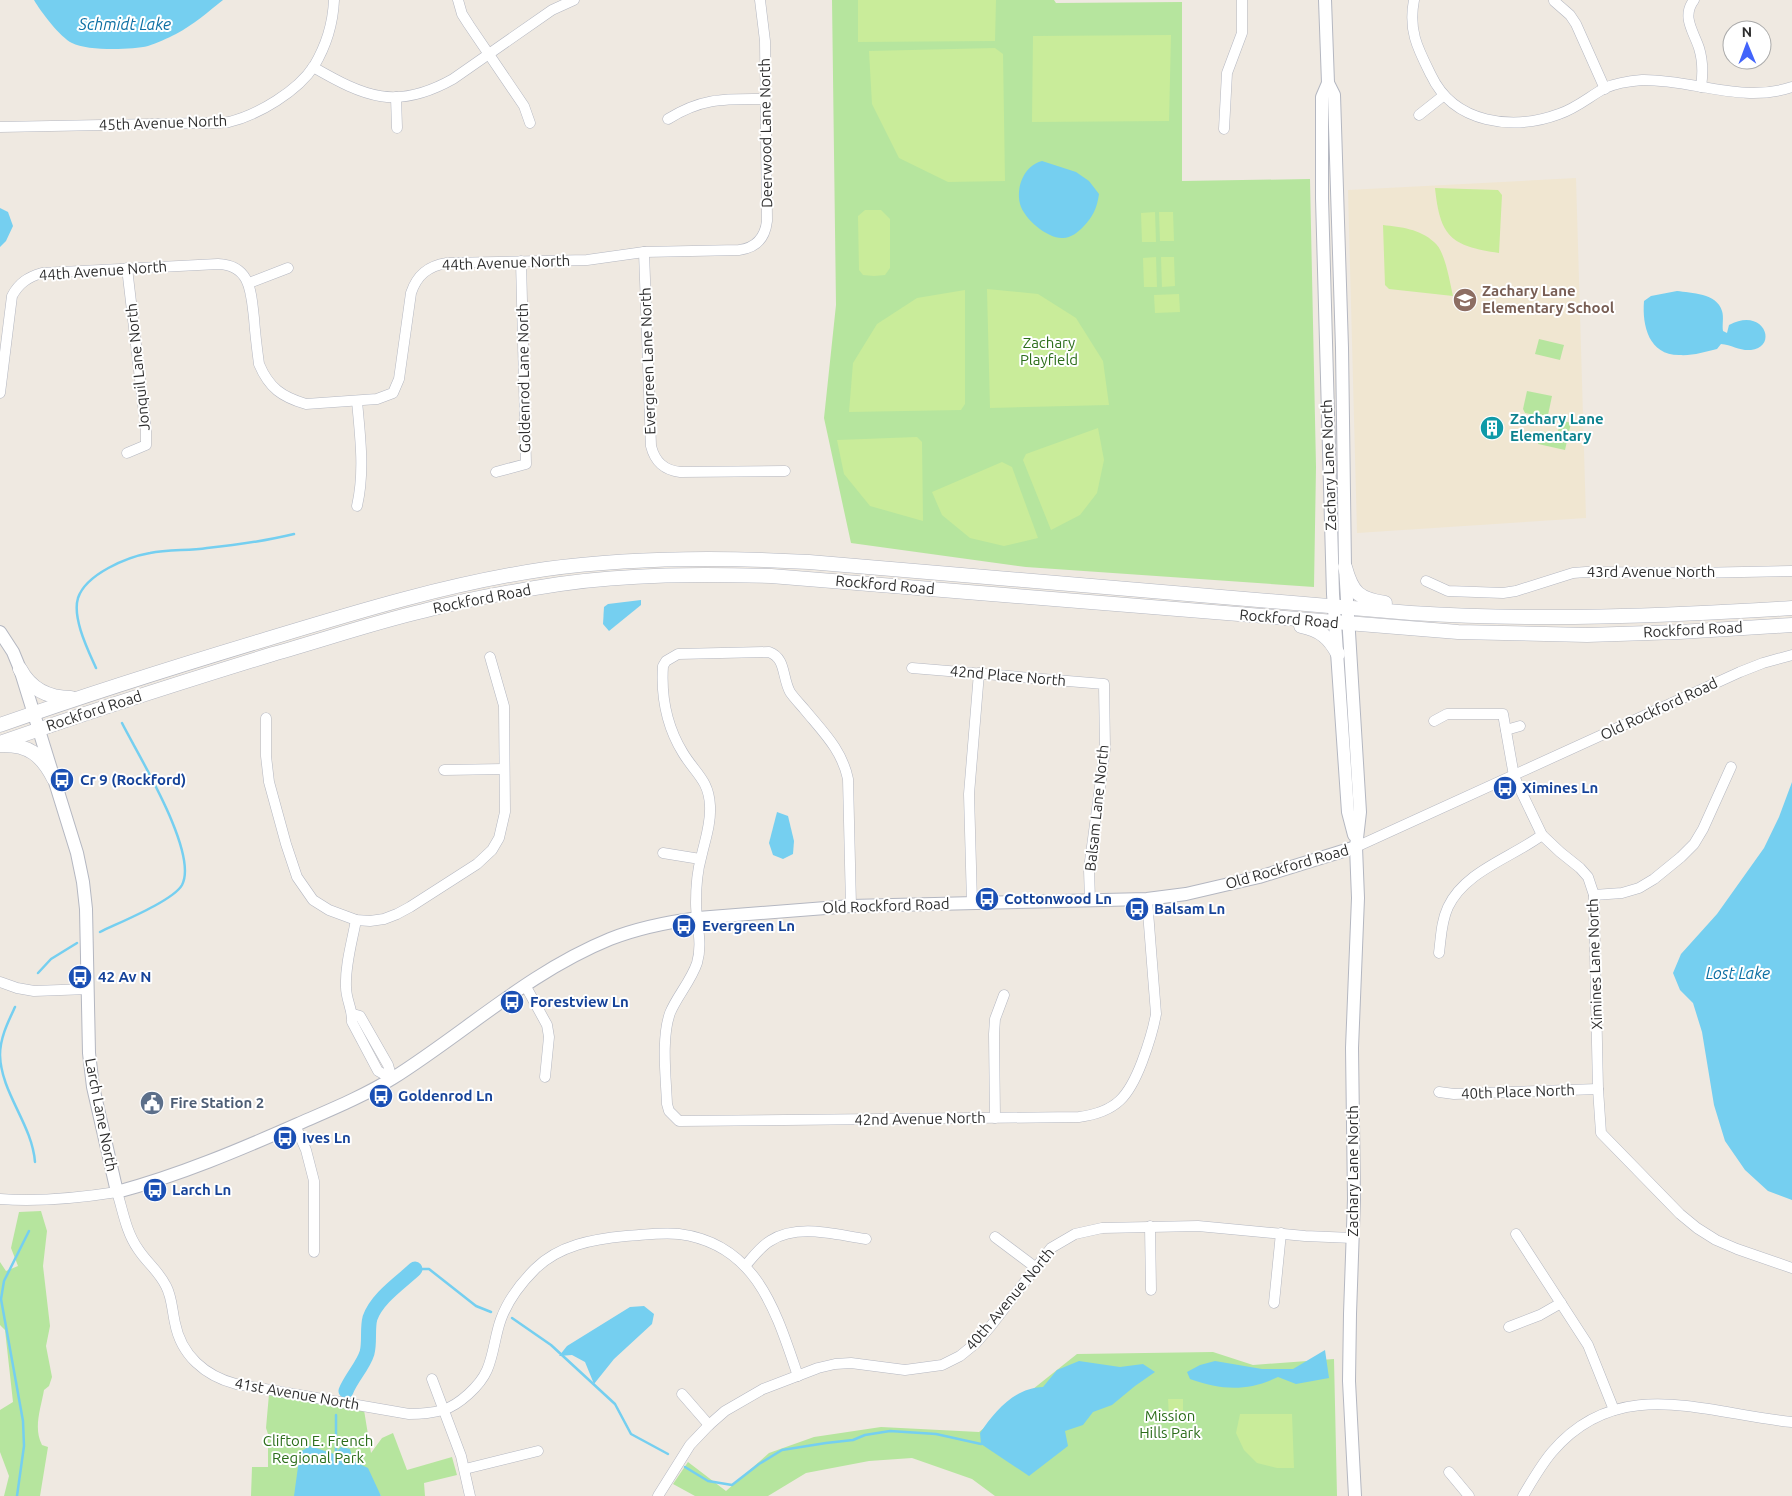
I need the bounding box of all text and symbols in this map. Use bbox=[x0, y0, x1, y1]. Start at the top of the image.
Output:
water label: Schmidt Lake bbox=[78, 15, 171, 33]
north arrow bbox=[1722, 20, 1772, 70]
text: N bbox=[1741, 24, 1752, 40]
street label: Deerwood Lane North bbox=[756, 58, 775, 208]
street label: 45th Avenue North bbox=[99, 112, 227, 133]
street label: 44th Avenue North bbox=[442, 252, 570, 273]
street label: 44th Avenue North bbox=[38, 258, 168, 283]
place label: Zachary Lane Elementary School bbox=[1482, 282, 1615, 316]
street label: Evergreen Lane North bbox=[636, 287, 659, 435]
school or university icon: Zachary Lane Elementary School bbox=[1452, 287, 1478, 313]
street label: Jonquil Lane North bbox=[122, 302, 153, 432]
street label: Goldenrod Lane North bbox=[514, 303, 533, 453]
park label: Zachary Playfield bbox=[1020, 334, 1078, 368]
street label: Zachary Lane North bbox=[1318, 399, 1339, 531]
place label: Zachary Lane Elementary bbox=[1510, 410, 1604, 444]
building icon: Zachary Lane Elementary bbox=[1479, 415, 1505, 441]
street label: 43rd Avenue North bbox=[1587, 563, 1715, 580]
street label: Rockford Road bbox=[835, 572, 935, 597]
street label: Rockford Road bbox=[431, 581, 532, 616]
street label: Rockford Road bbox=[1239, 606, 1339, 631]
street label: Rockford Road bbox=[1643, 618, 1743, 641]
street label: 42nd Place North bbox=[949, 662, 1067, 689]
street label: Old Rockford Road bbox=[1597, 674, 1720, 743]
street label: Rockford Road bbox=[44, 687, 144, 734]
street label: Balsam Lane North bbox=[1081, 744, 1112, 872]
bus stop icon: Cr 9 (Rockford) bbox=[49, 767, 75, 793]
place label: Cr 9 (Rockford) bbox=[80, 771, 186, 788]
bus stop icon: Ximines Ln bbox=[1492, 775, 1518, 801]
place label: Ximines Ln bbox=[1522, 779, 1598, 796]
street label: Old Rockford Road bbox=[1223, 841, 1350, 892]
bus stop icon: Cottonwood Ln bbox=[974, 886, 1000, 912]
place label: Cottonwood Ln bbox=[1004, 890, 1112, 907]
street label: Old Rockford Road bbox=[822, 895, 950, 916]
bus stop icon: Balsam Ln bbox=[1124, 896, 1150, 922]
street label: Ximines Lane North bbox=[1584, 898, 1605, 1030]
place label: Balsam Ln bbox=[1154, 900, 1225, 917]
bus stop icon: Evergreen Ln bbox=[671, 913, 697, 939]
place label: Evergreen Ln bbox=[702, 917, 795, 934]
bus stop icon: 42 Av N bbox=[67, 964, 93, 990]
water label: Lost Lake bbox=[1706, 964, 1770, 982]
place label: 42 Av N bbox=[98, 968, 151, 985]
bus stop icon: Forestview Ln bbox=[499, 989, 525, 1015]
place label: Forestview Ln bbox=[530, 993, 629, 1010]
street label: Larch Lane North bbox=[82, 1057, 121, 1173]
street label: 40th Place North bbox=[1461, 1081, 1575, 1102]
bus stop icon: Goldenrod Ln bbox=[368, 1083, 394, 1109]
place label: Goldenrod Ln bbox=[398, 1087, 493, 1104]
public building icon: Fire Station 2 bbox=[139, 1090, 165, 1116]
place label: Fire Station 2 bbox=[170, 1094, 264, 1111]
street label: Zachary Lane North bbox=[1344, 1105, 1361, 1237]
street label: 42nd Avenue North bbox=[854, 1109, 986, 1128]
bus stop icon: Ives Ln bbox=[272, 1125, 298, 1151]
place label: Ives Ln bbox=[302, 1129, 351, 1146]
bus stop icon: Larch Ln bbox=[142, 1177, 168, 1203]
place label: Larch Ln bbox=[172, 1181, 231, 1198]
street label: 40th Avenue North bbox=[962, 1244, 1057, 1353]
street label: 41st Avenue North bbox=[233, 1374, 361, 1413]
park label: Mission Hills Park bbox=[1139, 1407, 1201, 1441]
park label: Clifton E. French Regional Park bbox=[263, 1432, 373, 1466]

